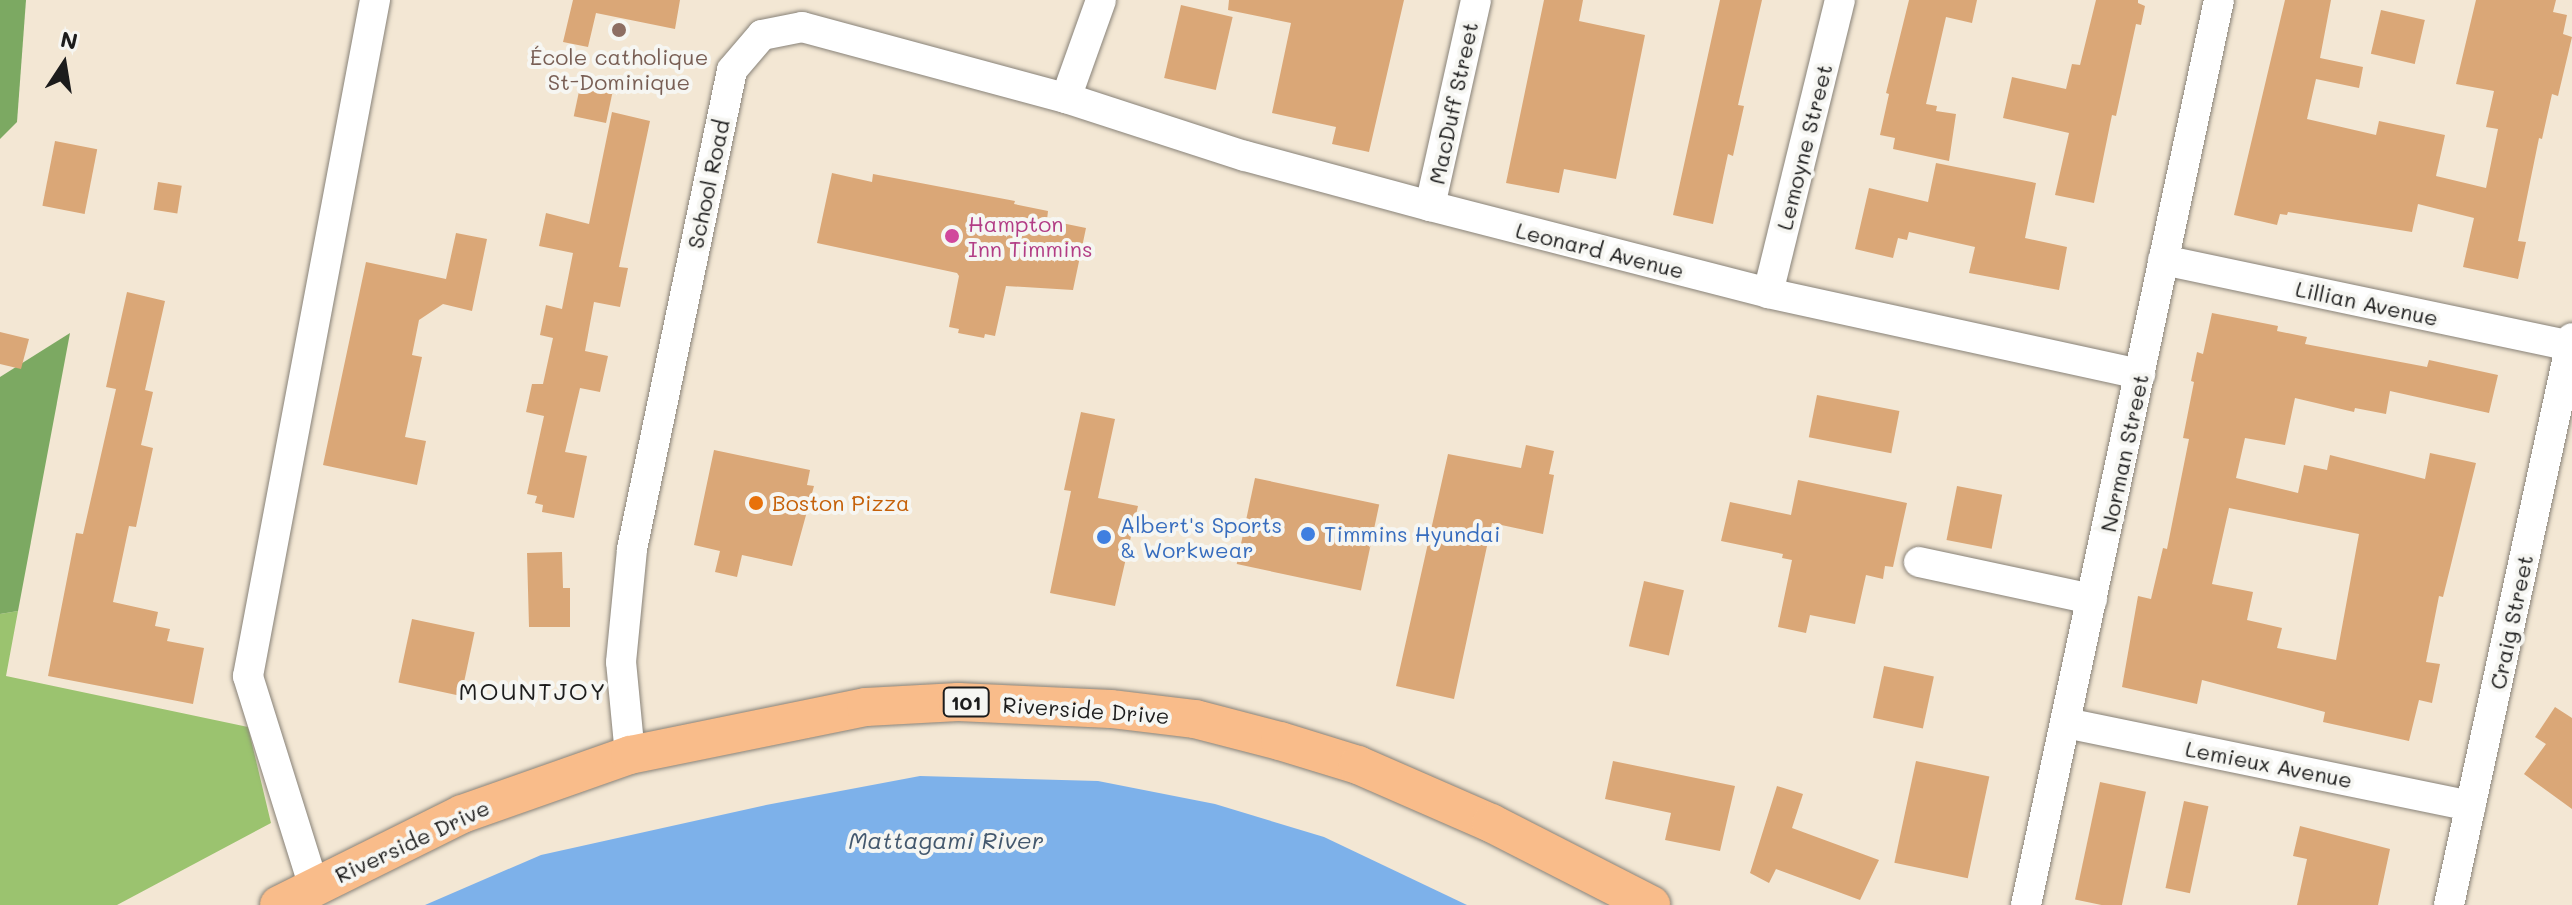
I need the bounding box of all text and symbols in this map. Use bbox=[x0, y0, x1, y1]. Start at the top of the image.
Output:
street label: MacDuff Street bbox=[1423, 19, 1483, 187]
marker: École catholique St-Dominique bbox=[610, 21, 628, 39]
north arrow bbox=[24, 24, 104, 104]
text: N bbox=[58, 24, 80, 56]
place label: École catholique St-Dominique bbox=[530, 43, 708, 94]
street label: Lemoyne Street bbox=[1771, 61, 1837, 233]
street label: School Road bbox=[681, 117, 735, 251]
place label: Hampton Inn Timmins bbox=[968, 210, 1093, 262]
street label: Leonard Avenue bbox=[1513, 216, 1687, 284]
marker: Hampton Inn Timmins bbox=[943, 227, 961, 245]
street label: Lillian Avenue bbox=[2293, 275, 2441, 331]
street label: Norman Street bbox=[2094, 372, 2154, 534]
place label: Boston Pizza bbox=[772, 490, 910, 516]
marker: Boston Pizza bbox=[747, 494, 765, 512]
place label: Albert's Sports & Workwear bbox=[1120, 511, 1282, 562]
place label: Timmins Hyundai bbox=[1324, 521, 1500, 547]
marker: Timmins Hyundai bbox=[1299, 525, 1317, 543]
marker: Albert's Sports & Workwear bbox=[1095, 528, 1113, 546]
street label: Craig Street bbox=[2484, 552, 2538, 692]
district label: MOUNTJOY bbox=[458, 677, 608, 705]
road number: 101 bbox=[942, 686, 990, 718]
street label: Riverside Drive bbox=[1002, 691, 1170, 729]
street label: Lemieux Avenue bbox=[2183, 735, 2355, 793]
street label: Riverside Drive bbox=[331, 794, 493, 888]
water label: Mattagami River bbox=[848, 826, 1044, 854]

